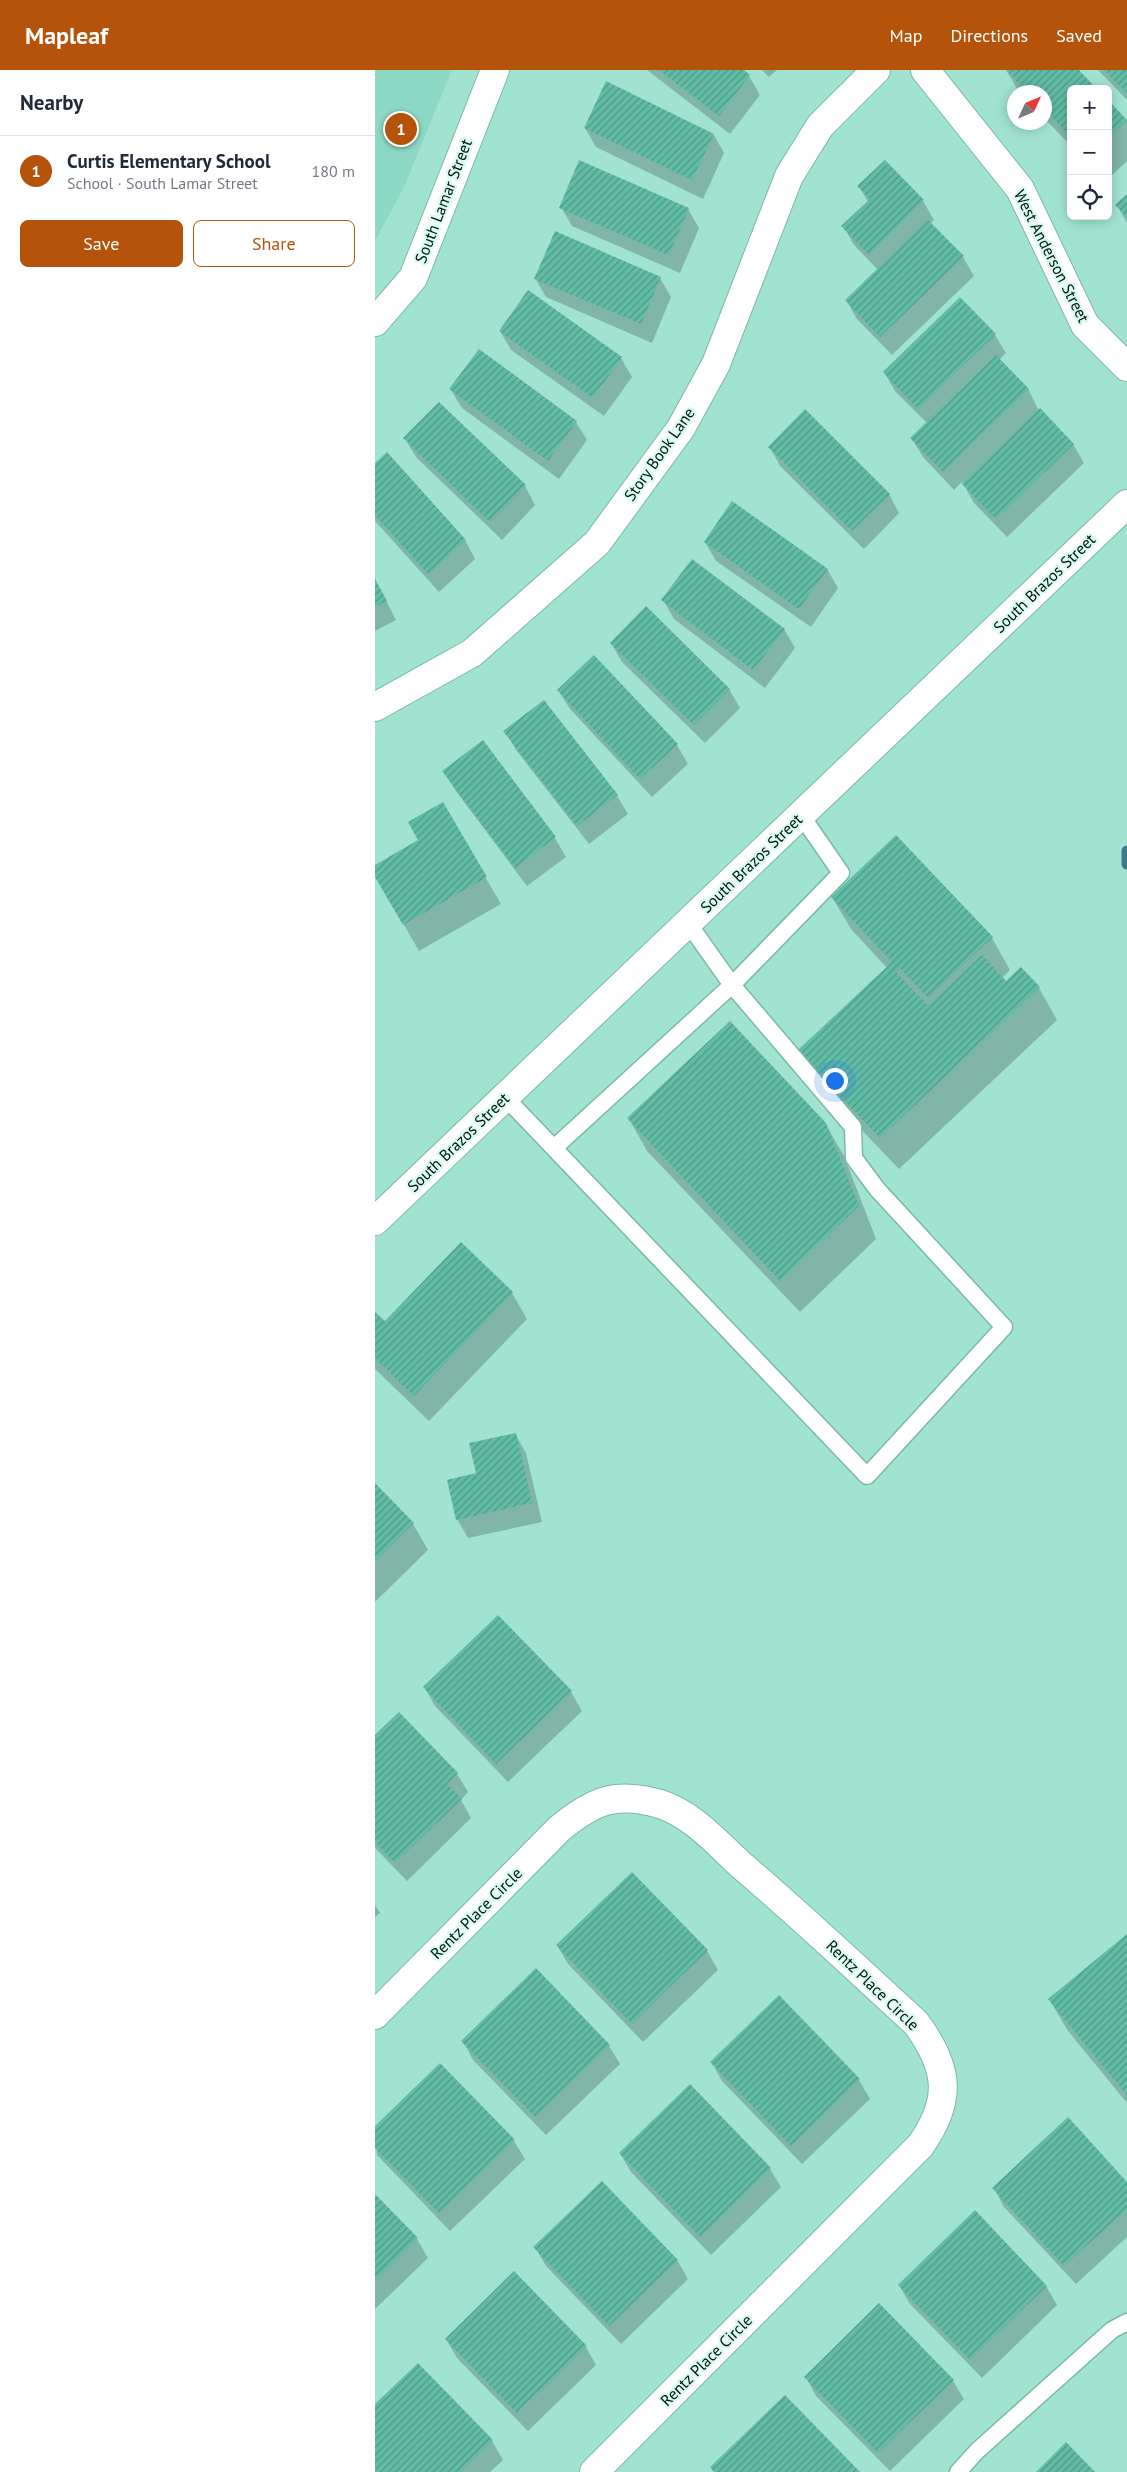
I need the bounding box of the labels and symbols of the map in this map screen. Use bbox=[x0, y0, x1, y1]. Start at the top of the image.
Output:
north arrow bbox=[1007, 85, 1052, 130]
pin: 1 bbox=[385, 110, 417, 148]
street label: South Lamar Street bbox=[410, 135, 476, 266]
street label: West Anderson Street bbox=[1010, 186, 1094, 326]
street label: Story Book Lane bbox=[619, 403, 699, 505]
street label: South Brazos Street bbox=[989, 529, 1100, 637]
street label: South Brazos Street bbox=[696, 809, 807, 917]
your location bbox=[822, 1068, 848, 1094]
street label: South Brazos Street bbox=[403, 1088, 514, 1196]
street label: Rentz Place Circle bbox=[426, 1863, 526, 1963]
street label: Rentz Place Circle bbox=[822, 1936, 924, 2034]
street label: Rentz Place Circle bbox=[656, 2310, 756, 2410]

